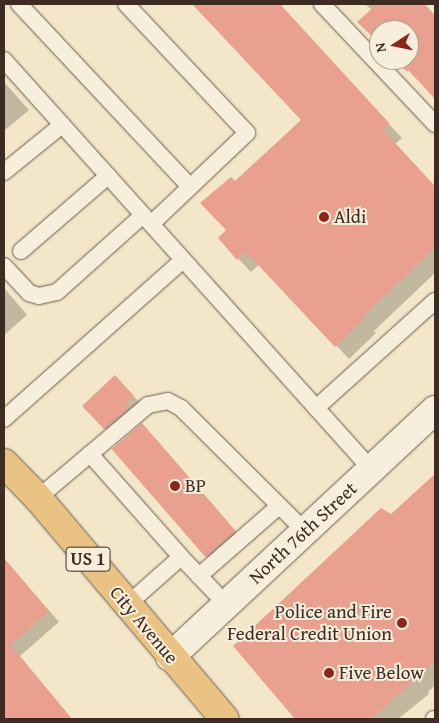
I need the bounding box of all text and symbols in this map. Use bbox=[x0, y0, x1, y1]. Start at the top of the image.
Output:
north arrow bbox=[369, 20, 419, 70]
text: N bbox=[370, 41, 391, 54]
place label: Aldi bbox=[334, 206, 366, 228]
marker: Aldi bbox=[318, 211, 330, 223]
place label: BP bbox=[185, 475, 206, 497]
street label: North 76th Street bbox=[244, 477, 362, 589]
marker: BP bbox=[169, 480, 181, 492]
road number: US 1 bbox=[66, 544, 110, 574]
street label: City Avenue bbox=[105, 582, 183, 668]
place label: Police and Fire Federal Credit Union bbox=[227, 601, 392, 645]
marker: Police and Fire Federal Credit Union bbox=[396, 617, 408, 629]
place label: Five Below bbox=[339, 662, 424, 684]
marker: Five Below bbox=[323, 667, 335, 679]

